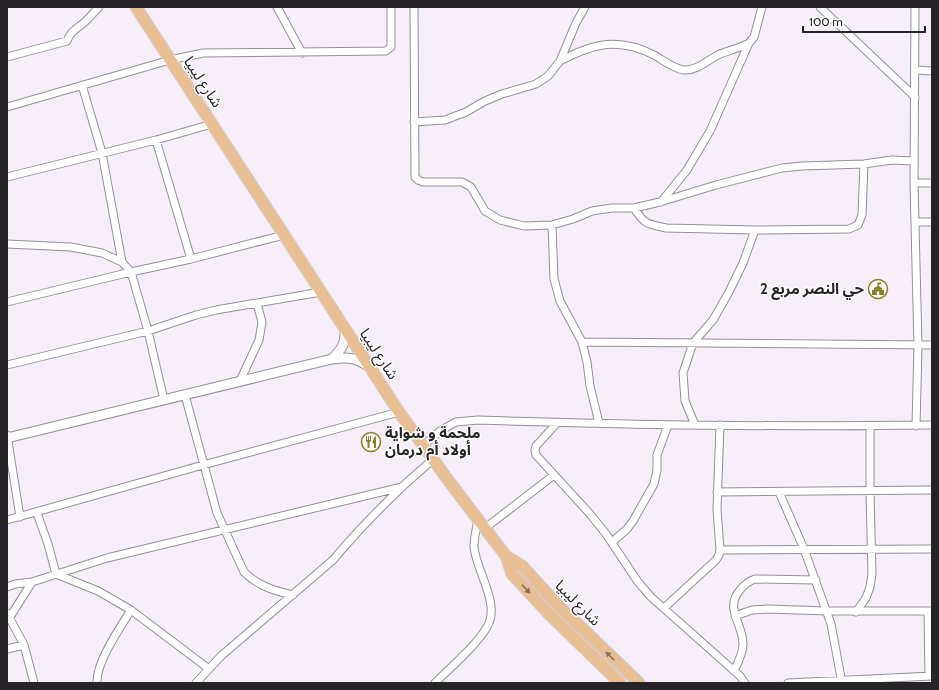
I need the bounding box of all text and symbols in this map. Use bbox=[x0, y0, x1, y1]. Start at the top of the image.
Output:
scale bar bbox=[803, 8, 925, 34]
text: 100 m bbox=[809, 14, 843, 29]
street label: شارع ليبيا bbox=[177, 53, 226, 113]
public building icon: حي النصر مربع 2 bbox=[867, 278, 889, 300]
place label: حي النصر مربع 2 bbox=[760, 280, 865, 300]
street label: شارع ليبيا bbox=[353, 325, 402, 385]
place label: ملحمة و شواية أولاد أم درمان bbox=[385, 424, 481, 461]
restaurant icon: ملحمة و شواية أولاد أم درمان bbox=[360, 431, 382, 453]
street label: شارع ليبيا bbox=[549, 576, 605, 632]
one-way arrow bbox=[521, 584, 530, 594]
one-way arrow bbox=[605, 652, 615, 661]

